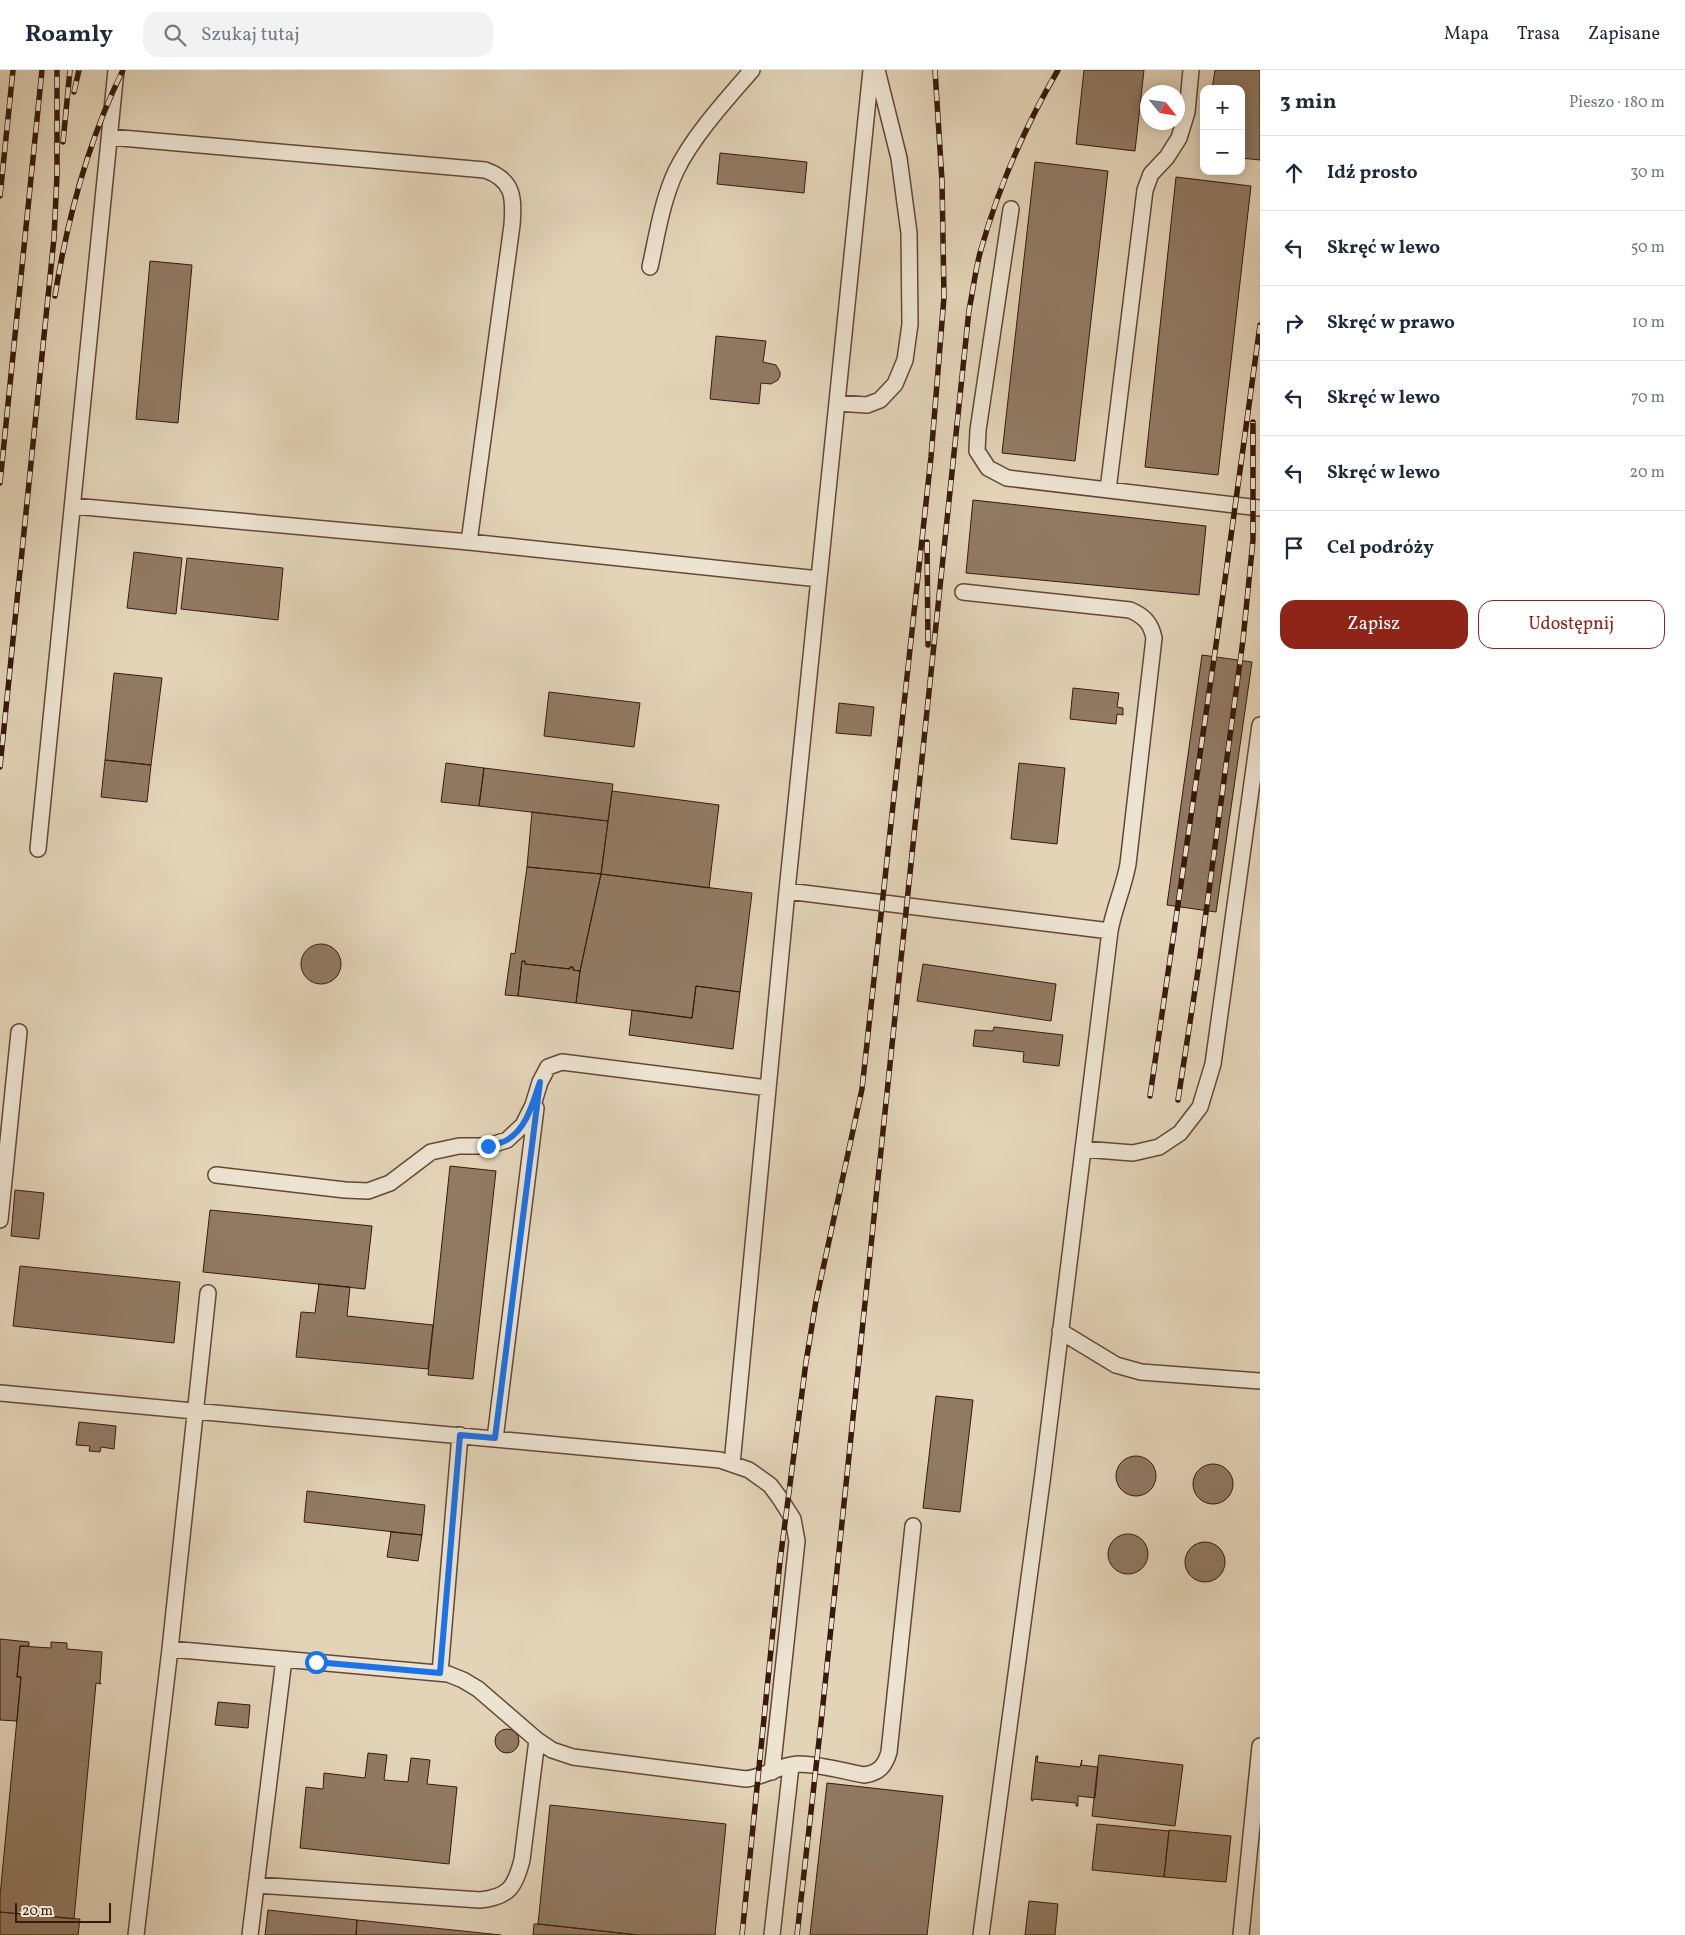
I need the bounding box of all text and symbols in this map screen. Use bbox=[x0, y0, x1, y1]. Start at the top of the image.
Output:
search box bbox=[143, 12, 493, 57]
text: Roamly bbox=[25, 18, 113, 52]
icon: search bbox=[161, 21, 189, 49]
text: Szukaj tutaj bbox=[201, 22, 300, 48]
text: Mapa bbox=[1444, 22, 1489, 47]
text: Trasa bbox=[1517, 22, 1560, 47]
text: Zapisane bbox=[1588, 22, 1660, 47]
north arrow bbox=[1140, 85, 1185, 130]
map controls bbox=[1200, 85, 1245, 175]
button: + bbox=[1200, 85, 1245, 130]
text: 3 min bbox=[1280, 88, 1336, 117]
text: Pieszo · 180 m bbox=[1569, 92, 1665, 114]
button: − bbox=[1200, 130, 1245, 175]
icon: ahead bbox=[1280, 159, 1308, 187]
text: Idź prosto bbox=[1327, 160, 1418, 186]
text: 30 m bbox=[1630, 162, 1665, 184]
icon: left bbox=[1280, 234, 1308, 262]
text: Skręć w lewo bbox=[1327, 235, 1440, 261]
text: 50 m bbox=[1631, 237, 1665, 259]
icon: right bbox=[1280, 309, 1308, 337]
text: Skręć w prawo bbox=[1327, 310, 1455, 336]
text: 10 m bbox=[1632, 312, 1665, 334]
icon: left bbox=[1280, 384, 1308, 412]
text: Skręć w lewo bbox=[1327, 385, 1440, 411]
text: 70 m bbox=[1631, 387, 1665, 409]
icon: left bbox=[1280, 459, 1308, 487]
text: Skręć w lewo bbox=[1327, 460, 1440, 486]
text: 20 m bbox=[1630, 462, 1665, 484]
icon: arrive bbox=[1280, 534, 1308, 562]
text: Cel podróży bbox=[1327, 535, 1434, 561]
button: Zapisz bbox=[1280, 600, 1468, 649]
button: Udostępnij bbox=[1478, 600, 1665, 649]
route end bbox=[477, 1135, 500, 1158]
route start bbox=[305, 1651, 328, 1674]
scale bar bbox=[15, 1900, 111, 1923]
text: 20 m bbox=[22, 1902, 53, 1921]

